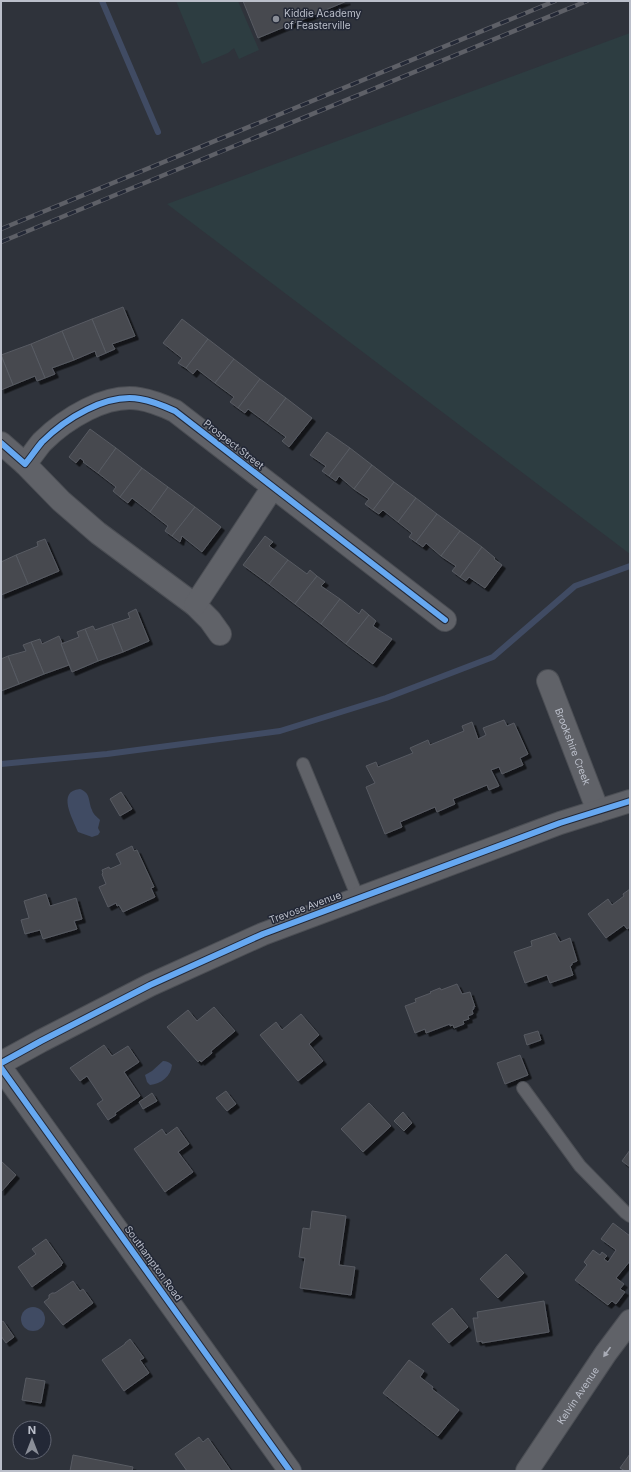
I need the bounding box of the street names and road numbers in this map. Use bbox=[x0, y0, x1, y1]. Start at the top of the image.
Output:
street label: Prospect Street bbox=[201, 417, 267, 472]
street label: Brookshire Creek bbox=[553, 706, 594, 787]
street label: Trevose Avenue bbox=[267, 888, 343, 926]
street label: Southampton Road bbox=[123, 1223, 185, 1303]
street label: Kelvin Avenue bbox=[554, 1364, 601, 1426]

